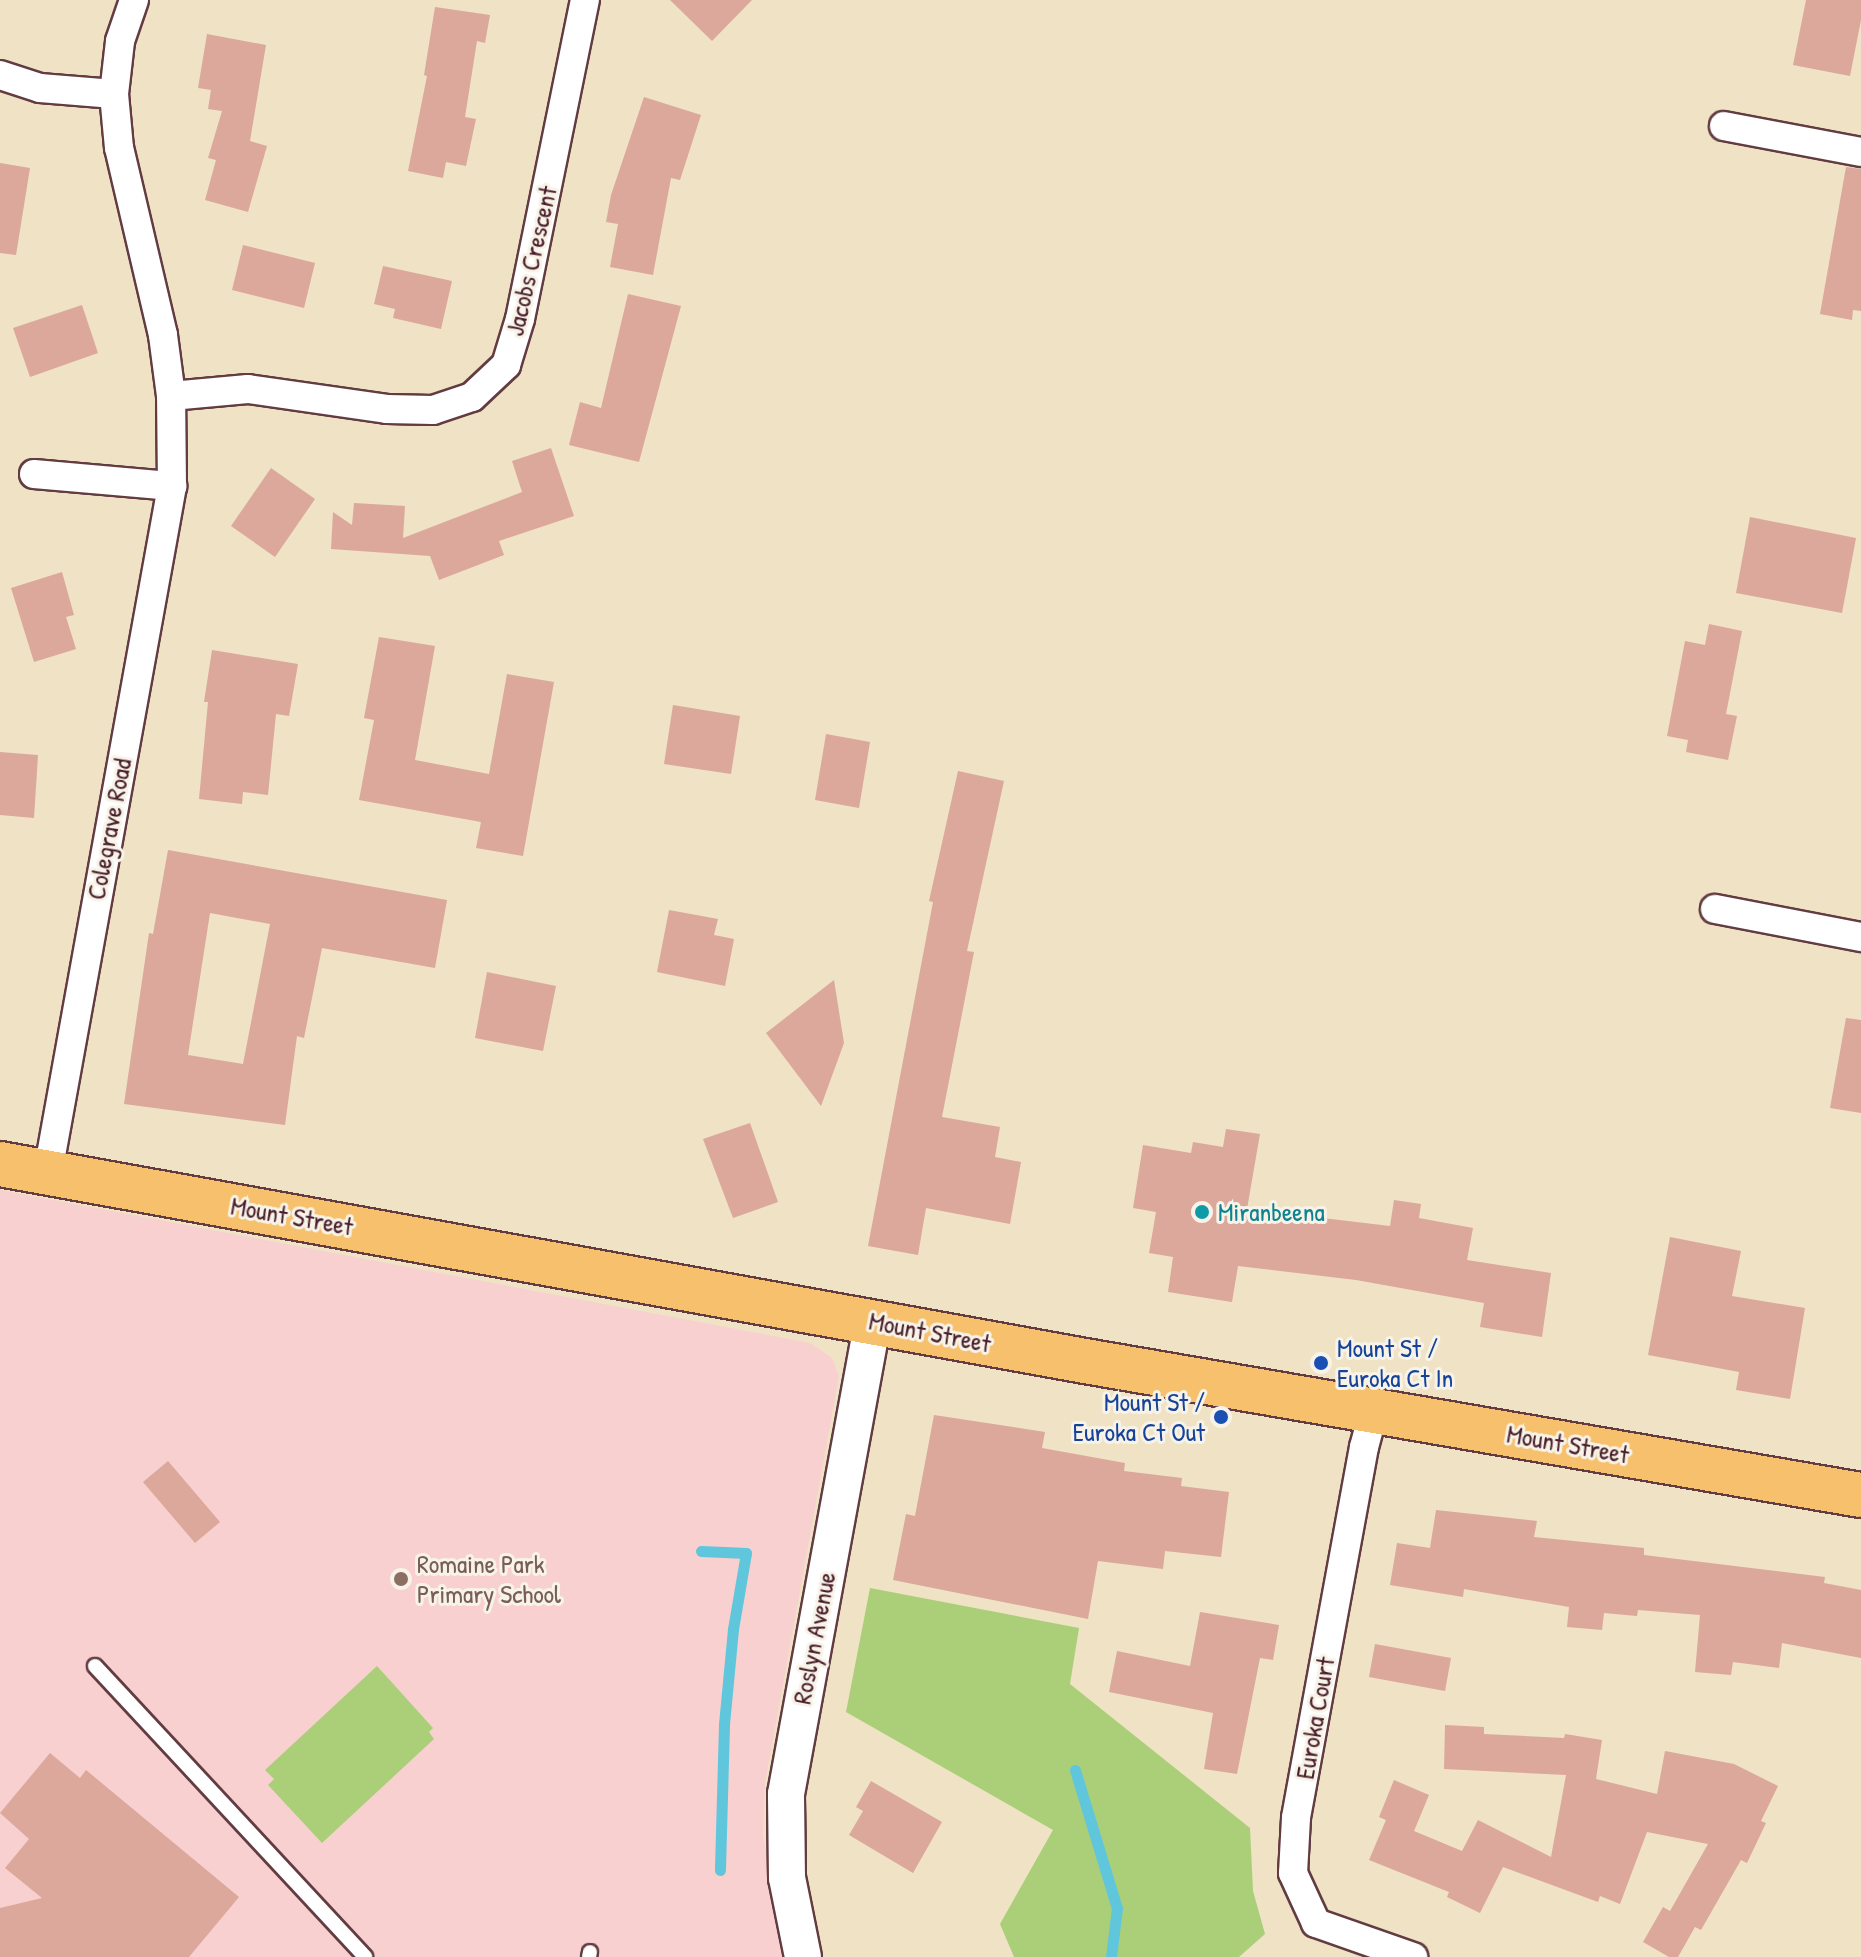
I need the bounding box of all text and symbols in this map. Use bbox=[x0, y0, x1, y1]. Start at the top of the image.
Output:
street label: Jacobs Crescent bbox=[499, 183, 563, 339]
street label: Colegrave Road bbox=[80, 756, 138, 902]
street label: Mount Street bbox=[228, 1190, 356, 1242]
place label: Miranbeena bbox=[1218, 1196, 1325, 1228]
marker: Miranbeena bbox=[1193, 1203, 1211, 1221]
street label: Mount Street bbox=[866, 1305, 994, 1359]
place label: Mount St / Euroka Ct In bbox=[1337, 1332, 1453, 1394]
marker: Mount St / Euroka Ct In bbox=[1312, 1354, 1330, 1372]
place label: Mount St / Euroka Ct Out bbox=[1073, 1386, 1205, 1448]
marker: Mount St / Euroka Ct Out bbox=[1212, 1408, 1230, 1426]
street label: Mount Street bbox=[1504, 1418, 1632, 1470]
place label: Romaine Park Primary School bbox=[417, 1548, 561, 1610]
street label: Roslyn Avenue bbox=[786, 1569, 842, 1707]
marker: Romaine Park Primary School bbox=[392, 1570, 410, 1588]
street label: Euroka Court bbox=[1289, 1655, 1341, 1781]

